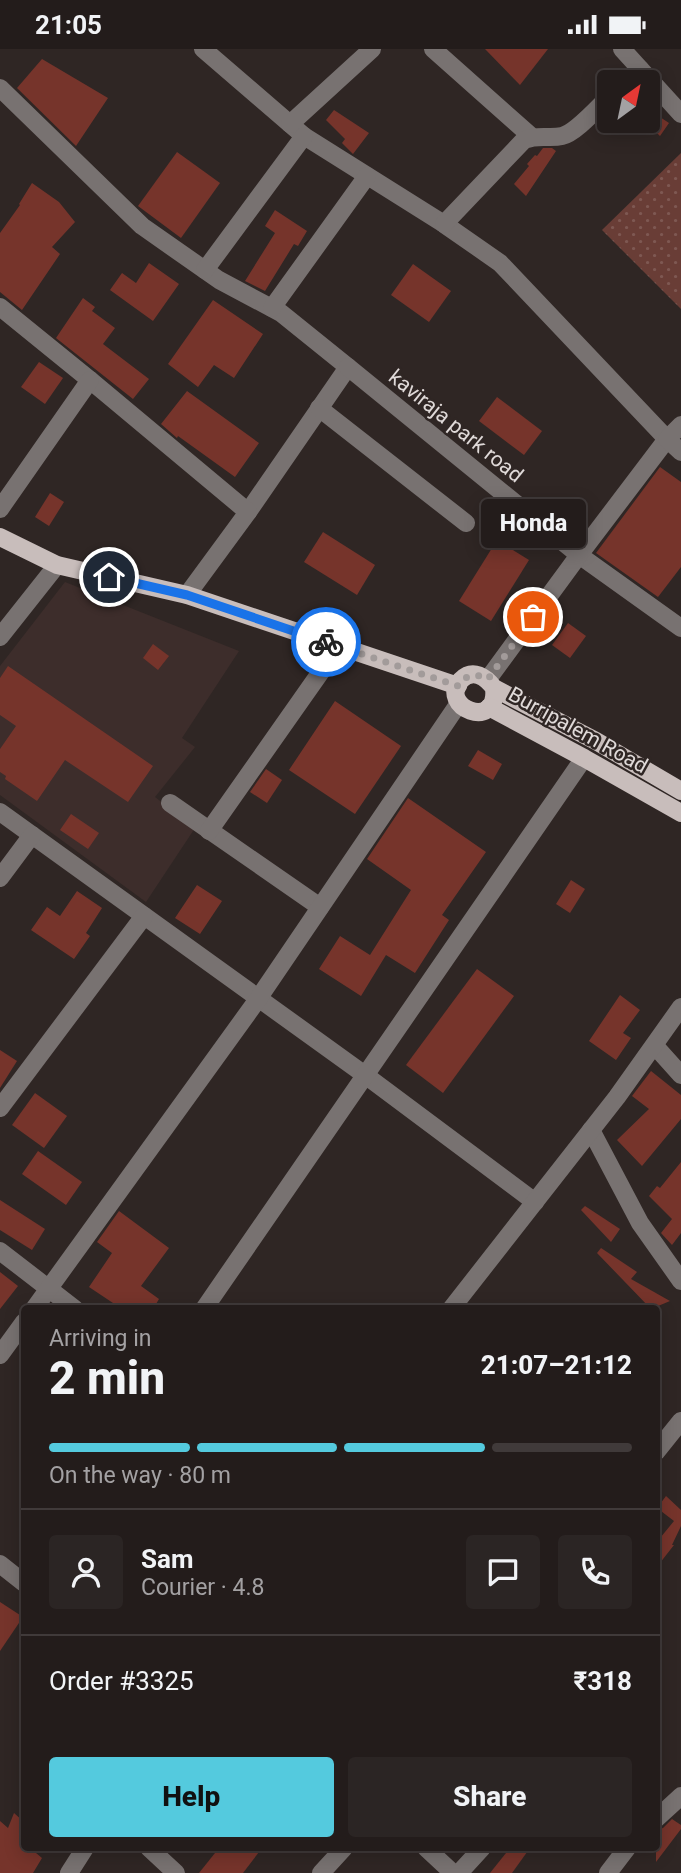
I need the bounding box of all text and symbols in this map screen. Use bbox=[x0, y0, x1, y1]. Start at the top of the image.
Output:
text: 21:05 bbox=[35, 10, 102, 40]
north arrow bbox=[597, 70, 660, 133]
map controls bbox=[597, 70, 660, 133]
street label: kaviraja park road bbox=[384, 365, 528, 487]
callout: Honda bbox=[480, 498, 586, 547]
text: Honda bbox=[500, 510, 567, 537]
pin bbox=[79, 547, 139, 607]
icon: home bbox=[90, 558, 128, 596]
pin bbox=[503, 587, 563, 647]
icon: bag bbox=[514, 598, 552, 636]
courier bbox=[291, 607, 361, 677]
icon: bike bbox=[307, 623, 345, 661]
street label: Burripalem Road bbox=[504, 682, 652, 778]
text: Arriving in bbox=[49, 1325, 152, 1352]
text: 21:07–21:12 bbox=[481, 1350, 632, 1380]
text: 2 min bbox=[49, 1351, 165, 1405]
text: On the way · 80 m bbox=[49, 1462, 231, 1489]
button: person bbox=[49, 1535, 123, 1609]
button: chat bbox=[466, 1535, 540, 1609]
button: phone bbox=[558, 1535, 632, 1609]
text: Sam bbox=[141, 1544, 193, 1574]
text: Courier · 4.8 bbox=[141, 1574, 264, 1601]
text: Order #3325 bbox=[49, 1666, 194, 1696]
text: ₹318 bbox=[574, 1666, 632, 1696]
button: Help bbox=[49, 1757, 334, 1837]
button: Share bbox=[348, 1757, 632, 1837]

